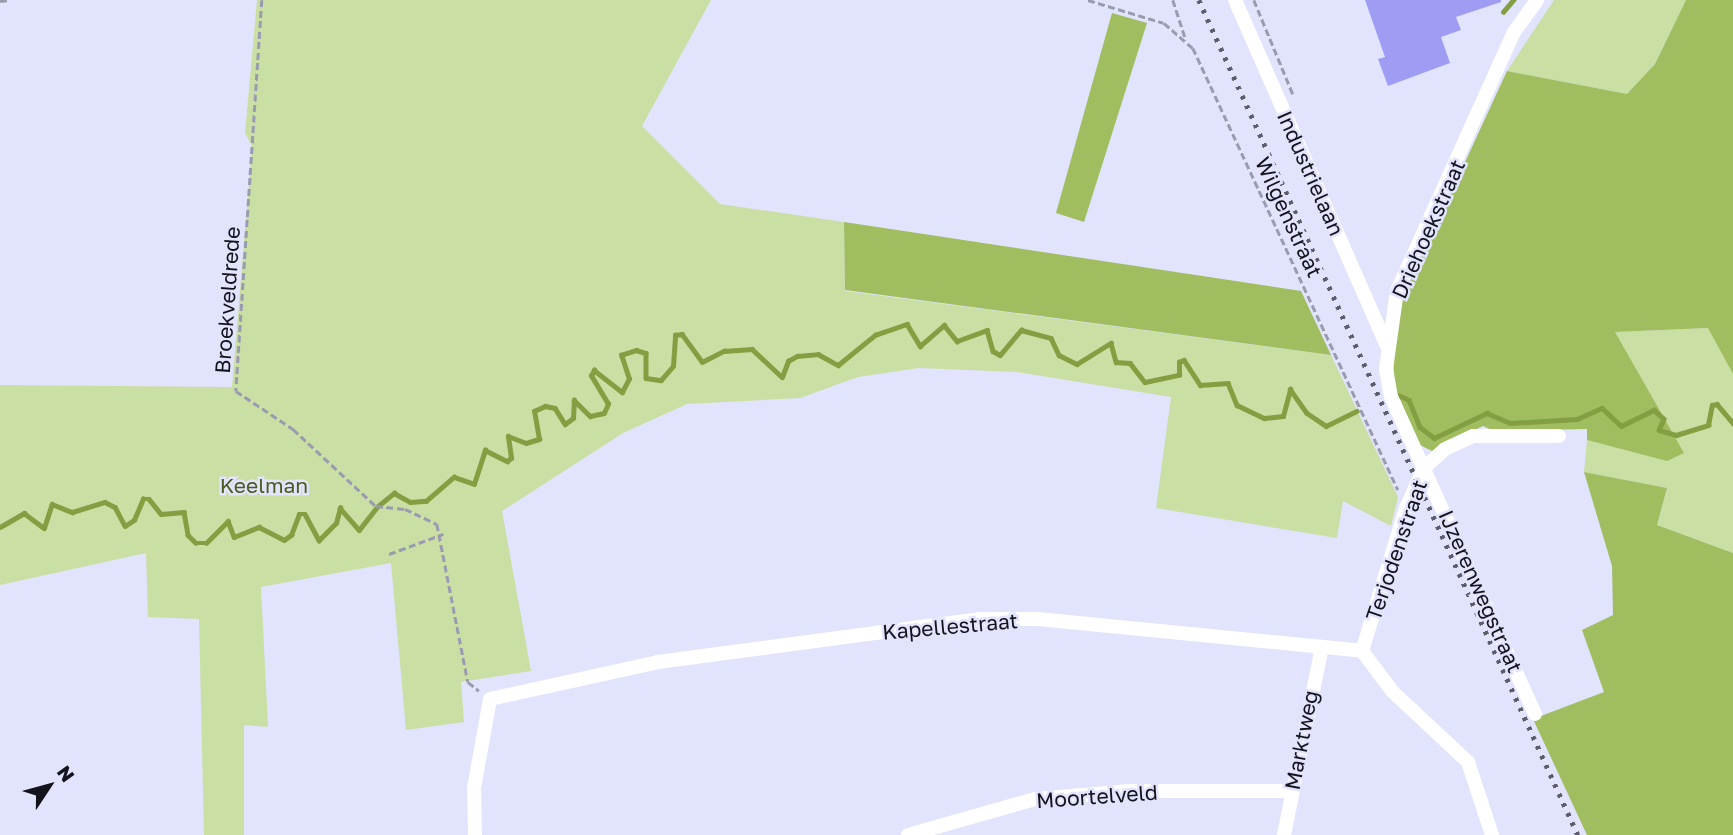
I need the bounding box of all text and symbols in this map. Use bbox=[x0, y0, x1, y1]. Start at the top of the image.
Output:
street label: Industrielaan bbox=[1272, 107, 1350, 239]
street label: Wilgenstraat bbox=[1250, 153, 1328, 281]
street label: Driehoekstraat bbox=[1386, 156, 1470, 302]
street label: Broekveldrede bbox=[209, 226, 245, 374]
park label: Keelman bbox=[220, 472, 308, 498]
street label: Terjodenstraat bbox=[1360, 476, 1432, 624]
street label: IJzerenwegstraat bbox=[1434, 506, 1528, 676]
street label: Kapellestraat bbox=[881, 608, 1019, 644]
street label: Marktweg bbox=[1279, 688, 1323, 792]
north arrow bbox=[14, 751, 84, 821]
text: N bbox=[53, 761, 80, 786]
street label: Moortelveld bbox=[1035, 779, 1159, 813]

